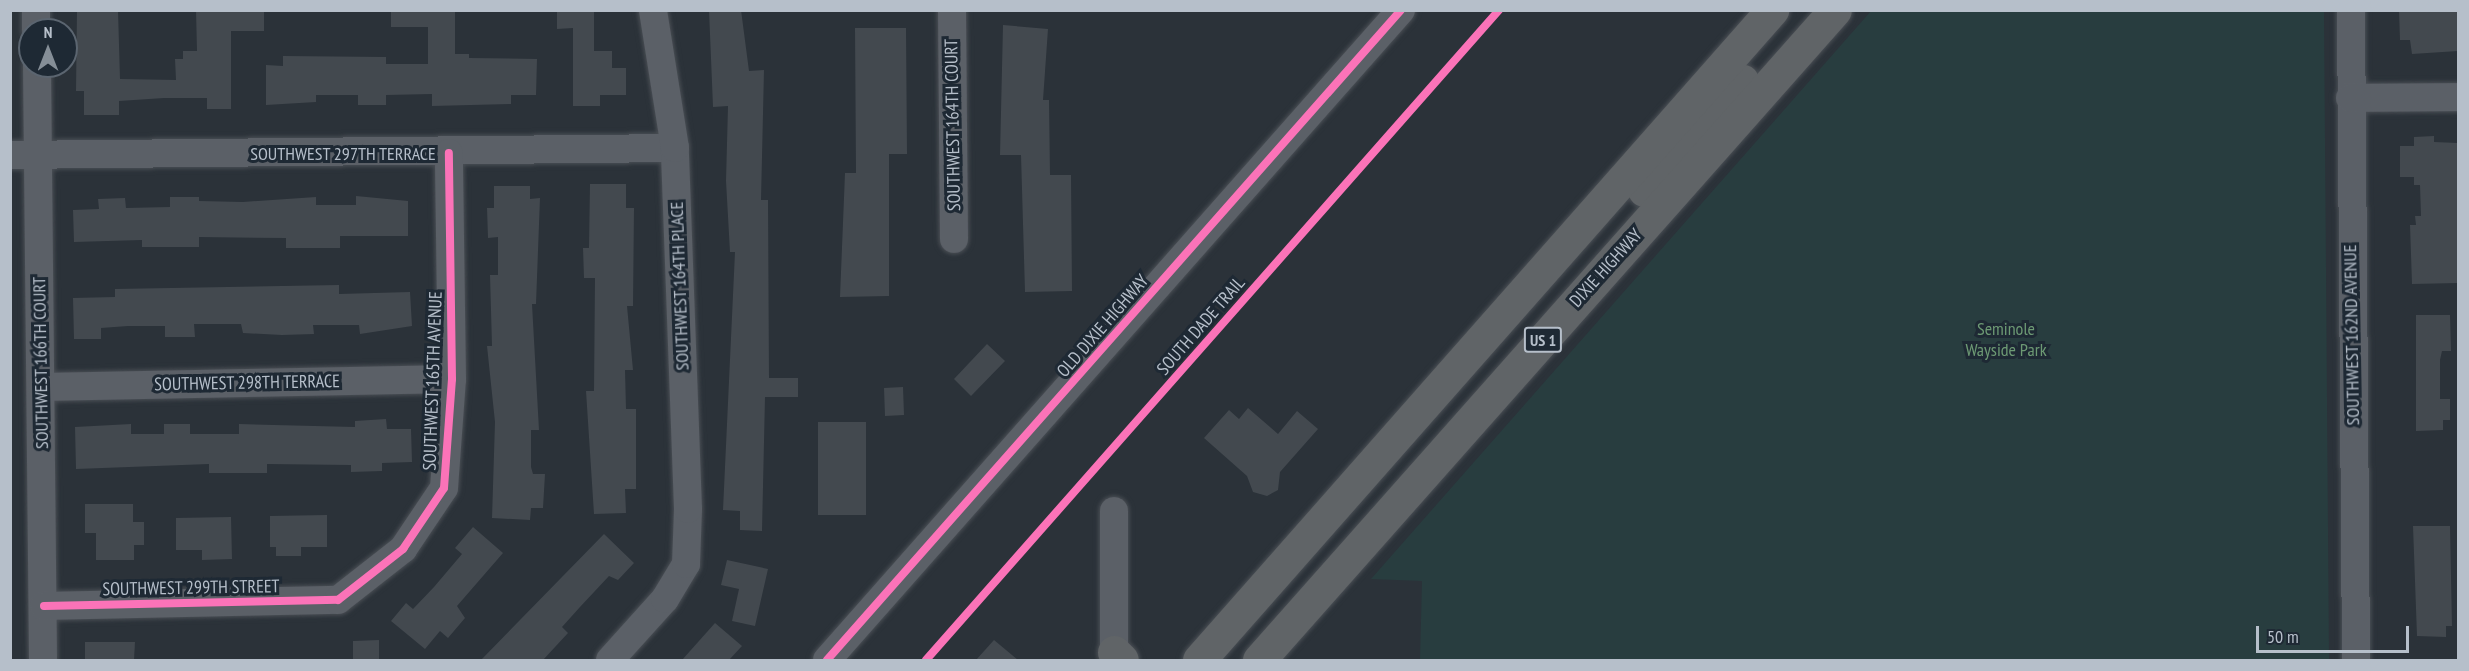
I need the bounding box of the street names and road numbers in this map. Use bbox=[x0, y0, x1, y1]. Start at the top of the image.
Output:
street label: SOUTHWEST 164TH COURT bbox=[941, 38, 965, 212]
street label: SOUTHWEST 297TH TERRACE bbox=[250, 143, 436, 165]
street label: SOUTHWEST 164TH PLACE bbox=[666, 201, 694, 371]
street label: DIXIE HIGHWAY bbox=[1565, 224, 1647, 312]
street label: SOUTHWEST 162ND AVENUE bbox=[2340, 244, 2364, 426]
street label: OLD DIXIE HIGHWAY bbox=[1053, 270, 1153, 382]
street label: SOUTH DADE TRAIL bbox=[1152, 272, 1250, 380]
street label: SOUTHWEST 166TH COURT bbox=[29, 276, 53, 450]
street label: SOUTHWEST 165TH AVENUE bbox=[419, 290, 447, 472]
road number: US 1 bbox=[1524, 327, 1562, 353]
street label: SOUTHWEST 298TH TERRACE bbox=[154, 371, 340, 395]
street label: SOUTHWEST 299TH STREET bbox=[102, 576, 280, 600]

